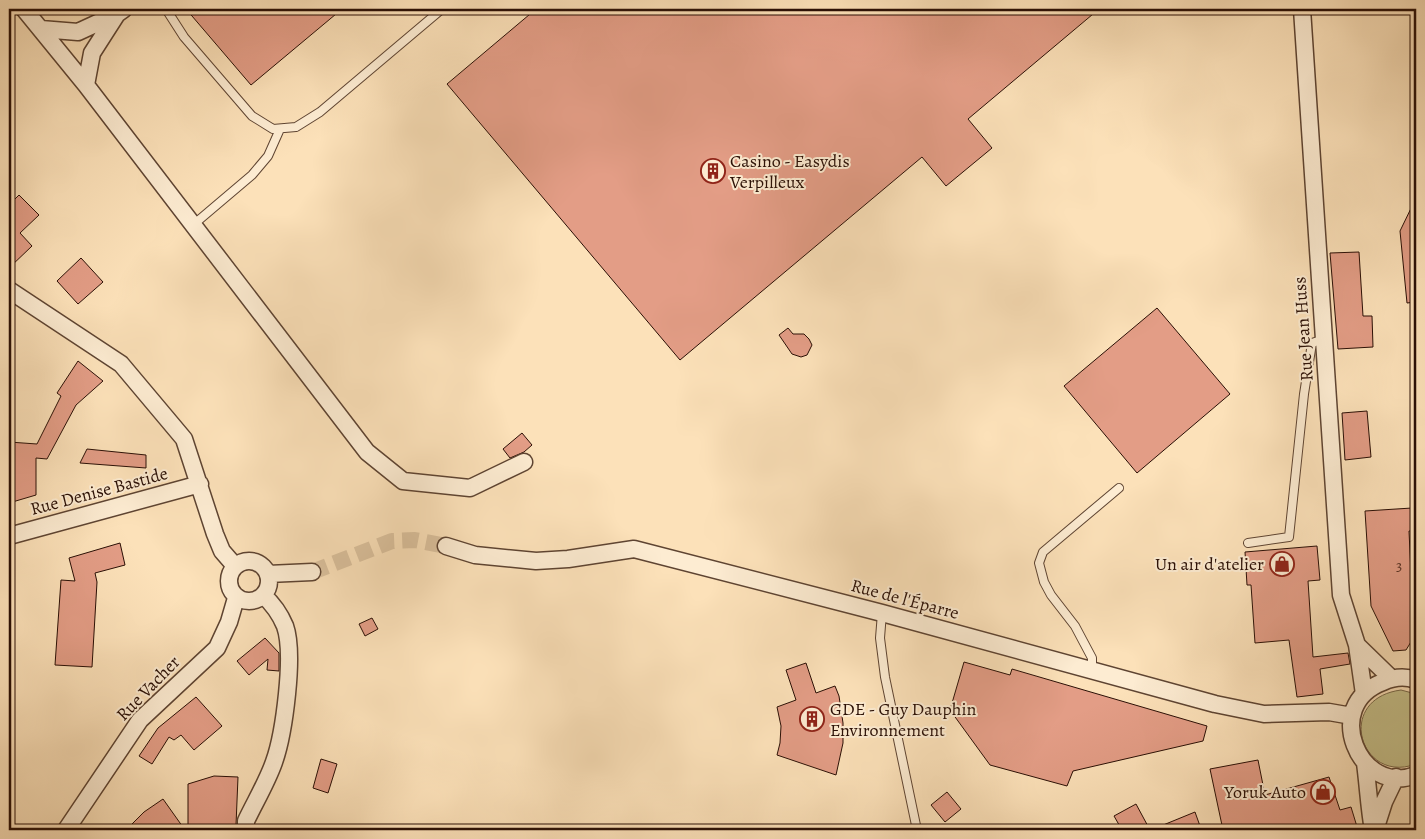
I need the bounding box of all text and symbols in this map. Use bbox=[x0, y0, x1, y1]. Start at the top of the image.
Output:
place label: Casino - Easydis Verpilleux bbox=[729, 149, 850, 194]
building icon: Casino - Easydis Verpilleux bbox=[700, 158, 726, 184]
street label: Rue Jean Huss bbox=[1287, 276, 1319, 382]
street label: Rue Denise Bastide bbox=[28, 461, 170, 521]
shop icon: Un air d'atelier bbox=[1269, 551, 1295, 577]
place label: Un air d'atelier bbox=[1155, 552, 1264, 576]
house number: 3 bbox=[1396, 556, 1402, 576]
street label: Rue de l'Éparre bbox=[848, 573, 962, 625]
street label: Rue Vacher bbox=[111, 650, 185, 726]
place label: GDE - Guy Dauphin Environnement bbox=[830, 697, 976, 742]
building icon: GDE - Guy Dauphin Environnement bbox=[799, 706, 825, 732]
shop icon: Yoruk Auto bbox=[1310, 779, 1336, 805]
place label: Yoruk Auto bbox=[1223, 780, 1306, 804]

